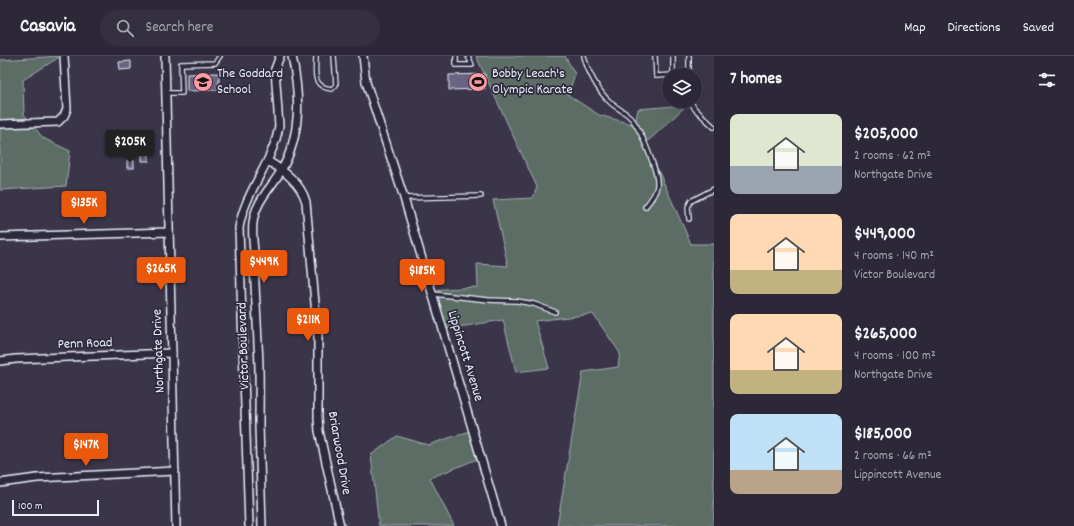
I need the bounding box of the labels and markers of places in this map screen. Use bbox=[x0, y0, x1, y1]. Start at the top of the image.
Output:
place label: The Goddard School bbox=[217, 64, 283, 100]
place label: Bobby Leach's Olympic Karate bbox=[492, 64, 573, 100]
school or university icon: The Goddard School bbox=[192, 71, 214, 93]
sports icon: Bobby Leach's Olympic Karate bbox=[467, 71, 489, 93]
pin: $205K bbox=[102, 130, 158, 164]
pin: $135K bbox=[56, 191, 112, 225]
pin: $449K bbox=[236, 250, 292, 284]
pin: $265K bbox=[133, 257, 189, 291]
pin: $185K bbox=[394, 259, 450, 293]
pin: $211K bbox=[280, 308, 336, 342]
pin: $147K bbox=[58, 433, 114, 467]

